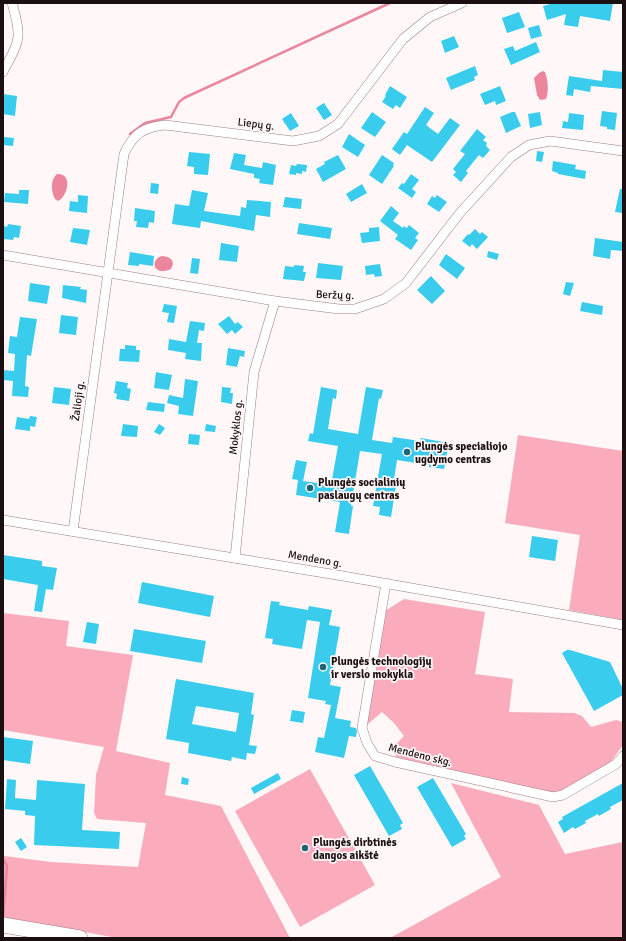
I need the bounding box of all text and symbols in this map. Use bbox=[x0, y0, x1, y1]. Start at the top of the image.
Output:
street label: Liepų g. bbox=[237, 115, 275, 133]
street label: Beržų g. bbox=[316, 288, 354, 302]
street label: Žalioji g. bbox=[68, 380, 87, 422]
street label: Mokyklos g. bbox=[227, 399, 245, 455]
place label: Plungės specialiojo ugdymo centras bbox=[415, 440, 508, 466]
marker: Plungės specialiojo ugdymo centras bbox=[402, 447, 412, 457]
place label: Plungės socialinių paslaugų centras bbox=[318, 476, 405, 502]
marker: Plungės socialinių paslaugų centras bbox=[305, 483, 315, 493]
street label: Mendeno g. bbox=[287, 548, 343, 570]
place label: Plungės technologijų ir verslo mokykla bbox=[331, 655, 432, 681]
marker: Plungės technologijų ir verslo mokykla bbox=[318, 662, 328, 672]
street label: Mendeno skg. bbox=[387, 741, 453, 769]
place label: Plungės dirbtinės dangos aikštė bbox=[313, 836, 397, 862]
marker: Plungės dirbtinės dangos aikštė bbox=[300, 843, 310, 853]

